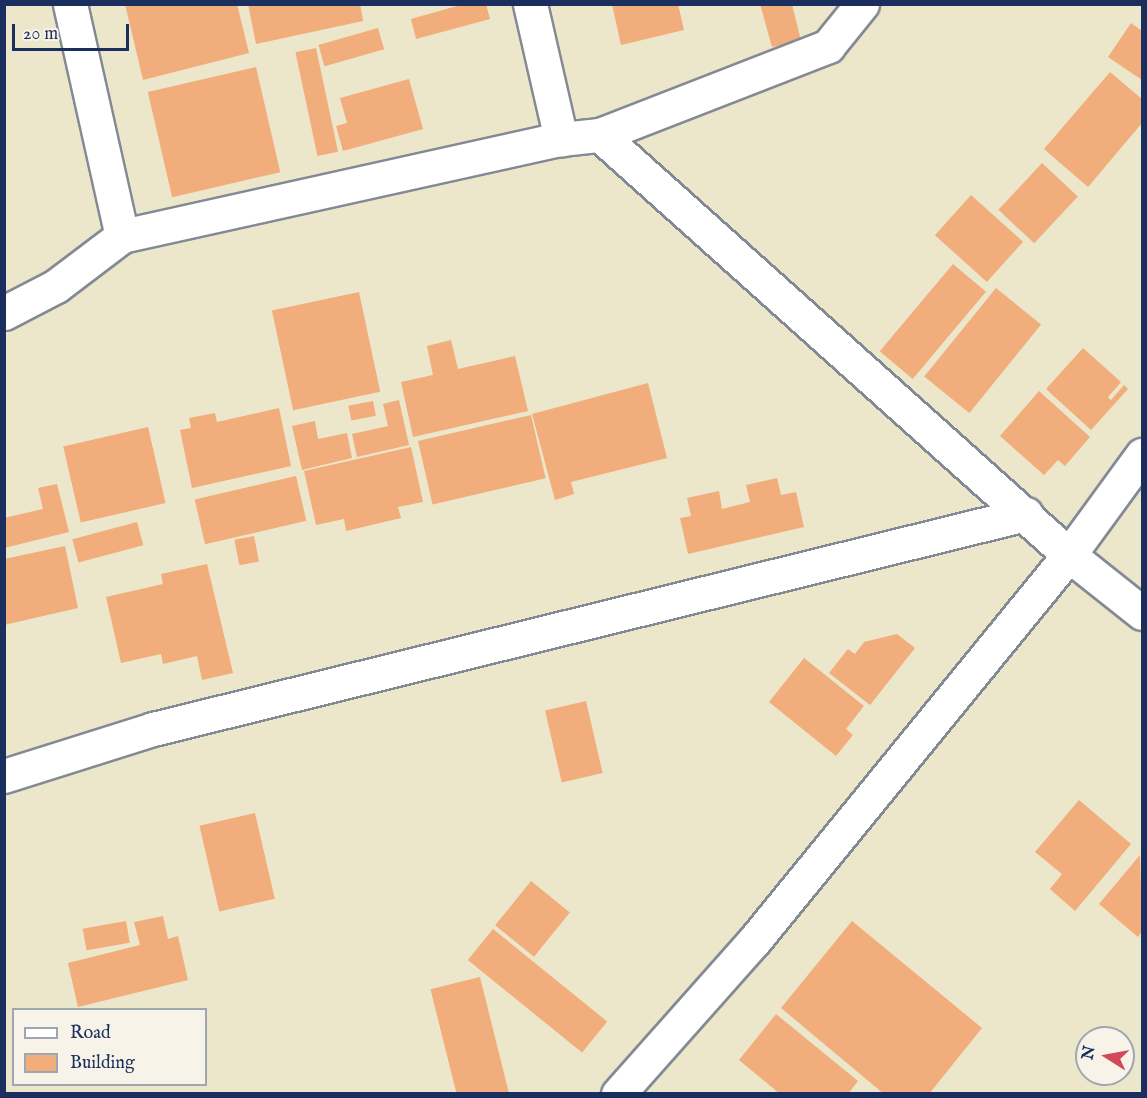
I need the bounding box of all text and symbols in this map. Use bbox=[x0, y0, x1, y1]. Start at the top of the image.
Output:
scale bar bbox=[15, 12, 132, 50]
text: 20 m bbox=[23, 23, 58, 46]
legend bbox=[12, 1008, 207, 1086]
text: Road bbox=[70, 1022, 111, 1045]
north arrow bbox=[1075, 1026, 1135, 1086]
text: N bbox=[1078, 1044, 1100, 1062]
text: Building bbox=[70, 1052, 135, 1075]

